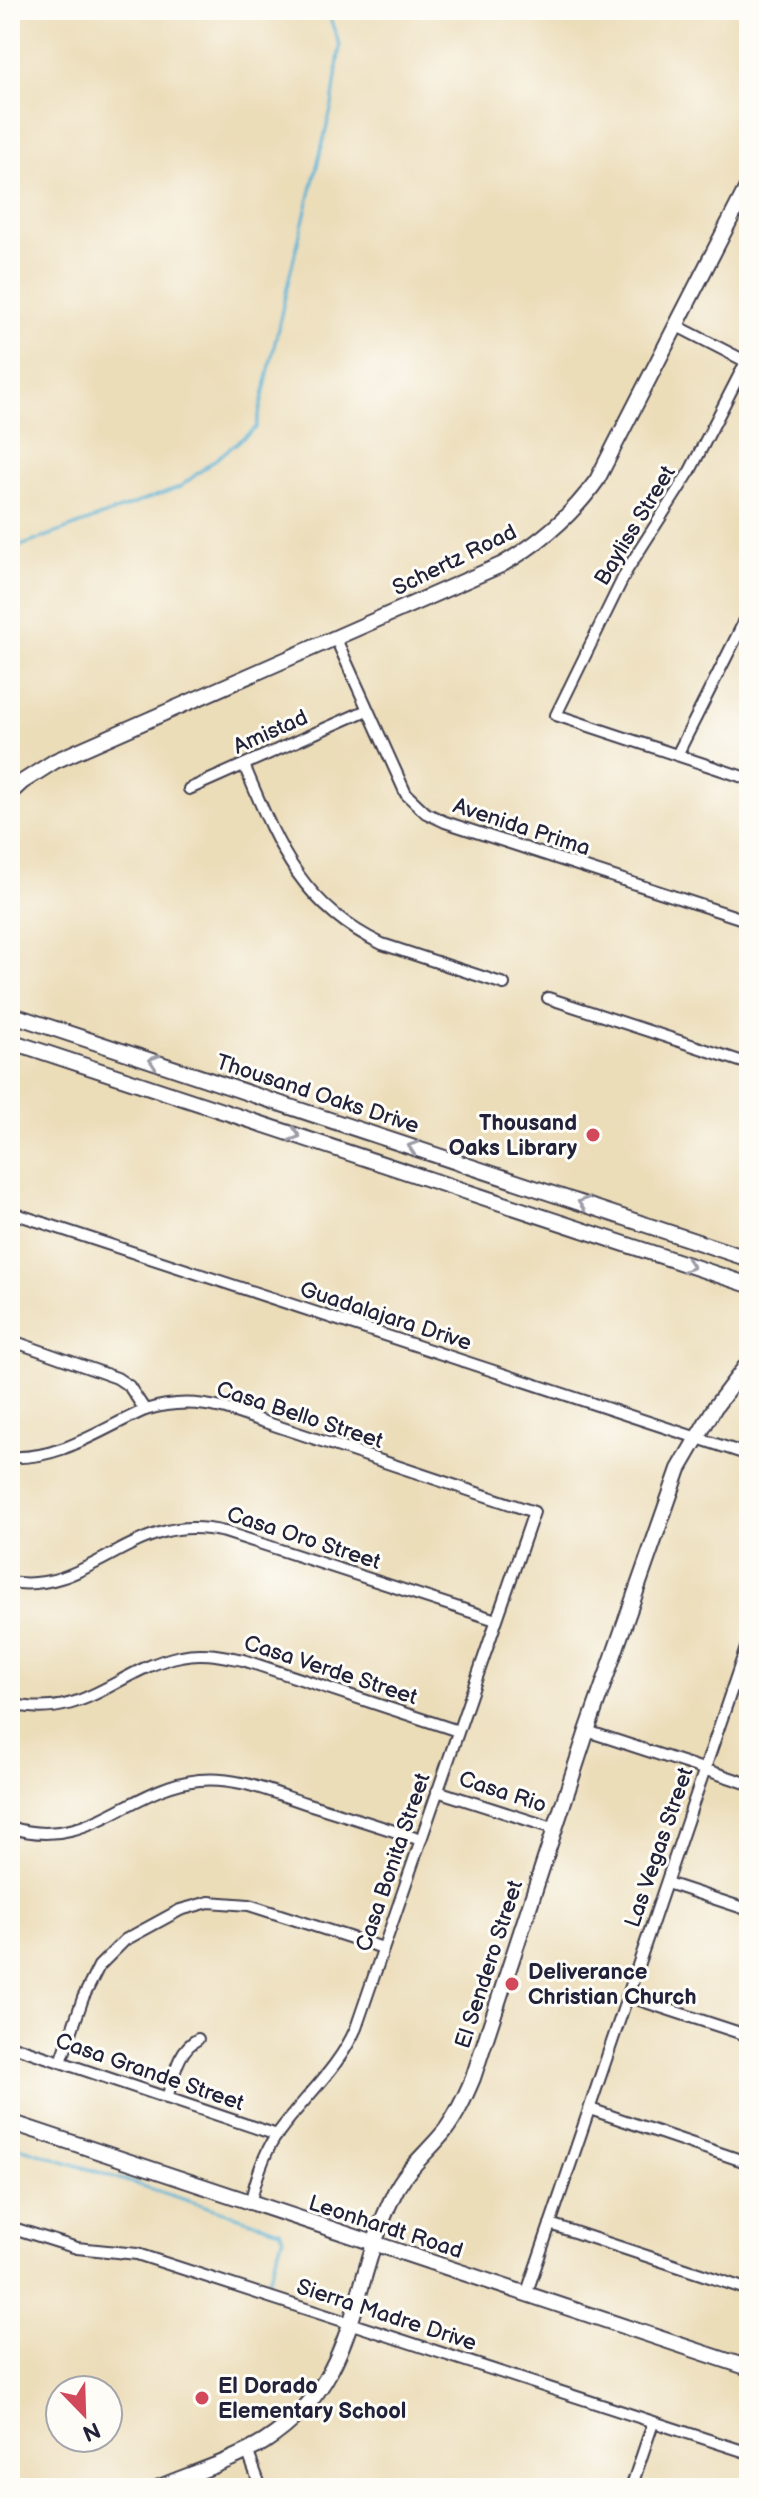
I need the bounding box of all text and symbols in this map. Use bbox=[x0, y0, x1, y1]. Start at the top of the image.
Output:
street label: Bayliss Street bbox=[589, 461, 682, 591]
street label: Schertz Road bbox=[388, 519, 521, 602]
street label: Amistad bbox=[229, 704, 312, 761]
street label: Avenida Prima bbox=[450, 793, 593, 862]
street label: Thousand Oaks Drive bbox=[213, 1049, 422, 1140]
one-way arrow bbox=[148, 1055, 162, 1071]
place label: Thousand Oaks Library bbox=[449, 1110, 577, 1162]
one-way arrow bbox=[287, 1126, 301, 1142]
marker: Thousand Oaks Library bbox=[584, 1126, 602, 1144]
one-way arrow bbox=[406, 1140, 420, 1156]
one-way arrow bbox=[576, 1197, 590, 1213]
one-way arrow bbox=[682, 1256, 696, 1272]
street label: Guadalajara Drive bbox=[296, 1276, 475, 1357]
street label: Casa Bello Street bbox=[213, 1376, 386, 1455]
street label: Casa Oro Street bbox=[223, 1501, 384, 1576]
street label: Casa Verde Street bbox=[240, 1630, 421, 1711]
street label: Las Vegas Street bbox=[619, 1764, 700, 1931]
street label: Casa Rio bbox=[455, 1766, 550, 1819]
street label: Casa Bonita Street bbox=[350, 1769, 437, 1955]
street label: El Sendero Street bbox=[450, 1877, 529, 2052]
place label: Deliverance Christian Church bbox=[528, 1959, 696, 2011]
marker: Deliverance Christian Church bbox=[503, 1975, 521, 1993]
street label: Casa Grande Street bbox=[52, 2027, 248, 2117]
street label: Leonhardt Road bbox=[305, 2190, 466, 2265]
street label: Sierra Madre Drive bbox=[293, 2274, 480, 2357]
place label: El Dorado Elementary School bbox=[218, 2373, 406, 2425]
north arrow bbox=[44, 2374, 124, 2454]
marker: El Dorado Elementary School bbox=[193, 2389, 211, 2407]
text: N bbox=[78, 2415, 104, 2447]

